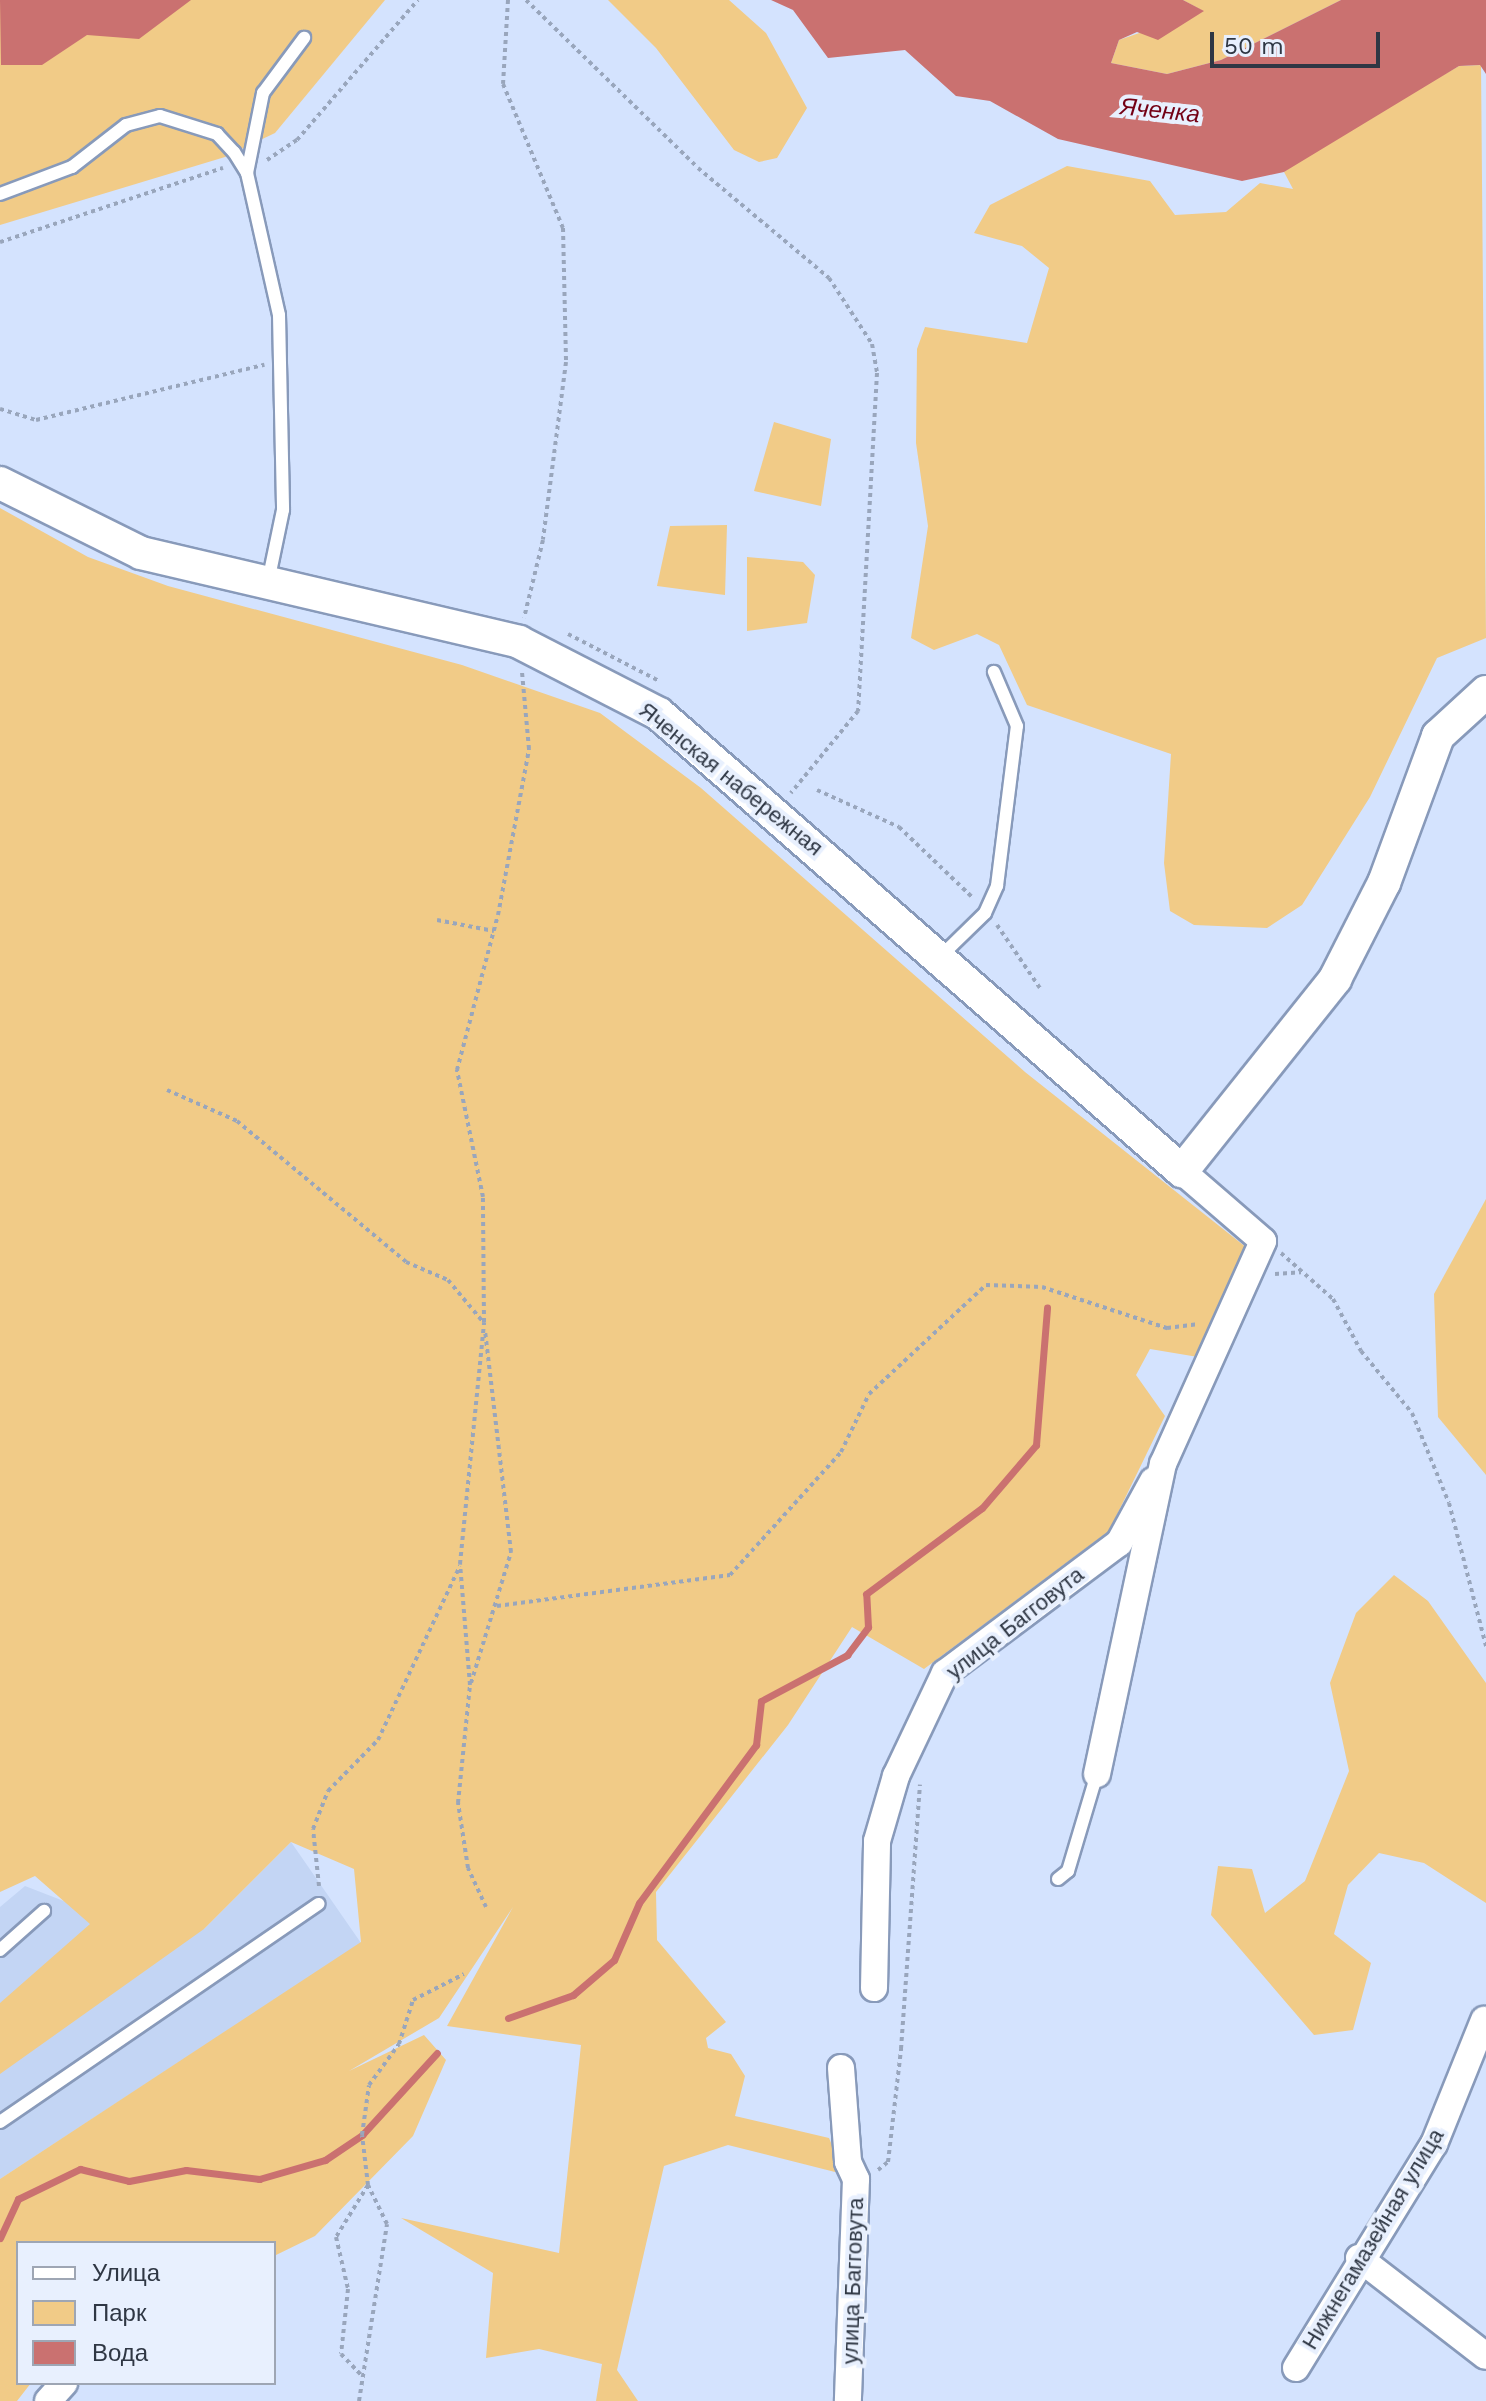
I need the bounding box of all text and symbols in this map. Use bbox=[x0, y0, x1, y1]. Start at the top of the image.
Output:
scale bar bbox=[1214, 16, 1384, 66]
text: 50 m bbox=[1224, 32, 1284, 60]
water label: Яченка bbox=[1119, 92, 1201, 130]
street label: Яченская набережная bbox=[634, 697, 828, 861]
street label: улица Багговута bbox=[941, 1561, 1089, 1685]
street label: Нижнегамазейная улица bbox=[1297, 2124, 1449, 2354]
street label: улица Багговута bbox=[837, 2197, 869, 2365]
legend bbox=[16, 2241, 276, 2385]
text: Улица bbox=[92, 2259, 160, 2287]
text: Парк bbox=[92, 2299, 146, 2327]
text: Вода bbox=[92, 2339, 148, 2367]

